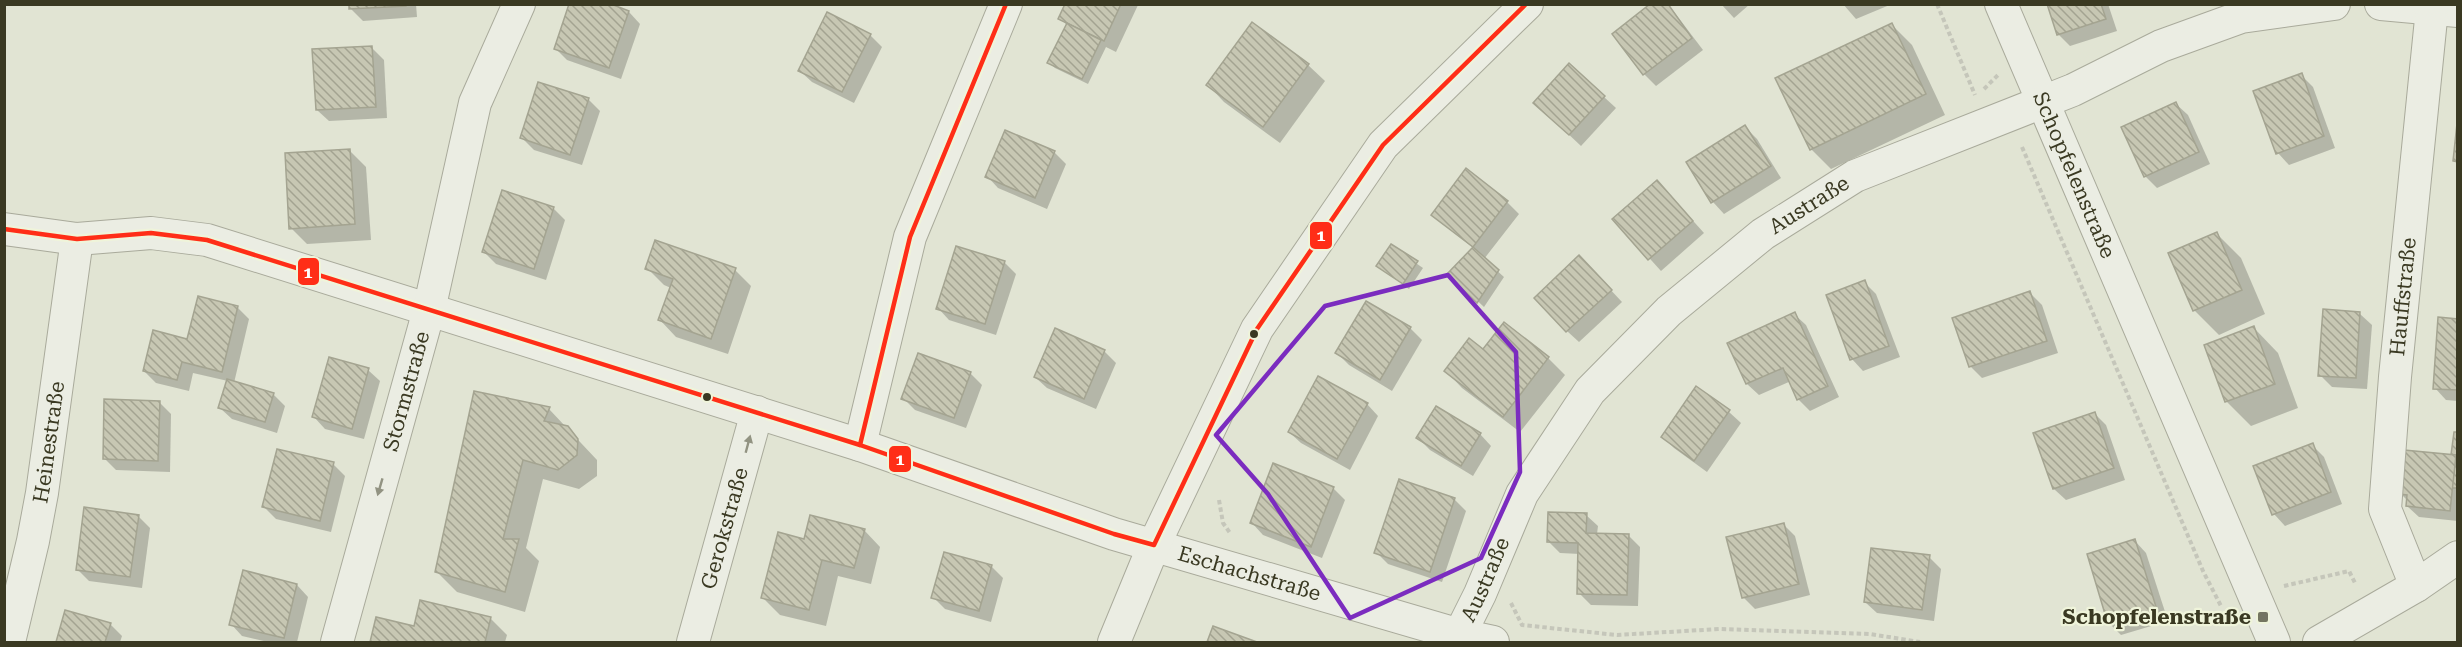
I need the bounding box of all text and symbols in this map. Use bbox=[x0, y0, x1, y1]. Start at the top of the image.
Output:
street label: Schopfelenstraße bbox=[2028, 88, 2120, 262]
street label: Austraße bbox=[1765, 171, 1854, 239]
line badge: 1 bbox=[1309, 221, 1333, 250]
text: 1 bbox=[1317, 226, 1326, 245]
street label: Hauffstraße bbox=[2385, 236, 2421, 357]
line badge: 1 bbox=[297, 257, 320, 286]
text: 1 bbox=[304, 263, 313, 282]
unlabelled marker bbox=[1248, 328, 1260, 340]
street label: Stormstraße bbox=[378, 329, 434, 454]
street label: Heinestraße bbox=[28, 380, 69, 505]
unlabelled marker bbox=[701, 391, 713, 403]
one-way arrow bbox=[743, 435, 753, 454]
line badge: 1 bbox=[888, 445, 912, 473]
text: 1 bbox=[896, 450, 905, 469]
street label: Gerokstraße bbox=[696, 465, 753, 592]
one-way arrow bbox=[375, 478, 384, 496]
street label: Austraße bbox=[1456, 534, 1514, 626]
street label: Eschachstraße bbox=[1175, 541, 1324, 606]
place label: Schopfelenstraße bbox=[2062, 605, 2251, 629]
marker: Schopfelenstraße bbox=[2256, 610, 2270, 624]

